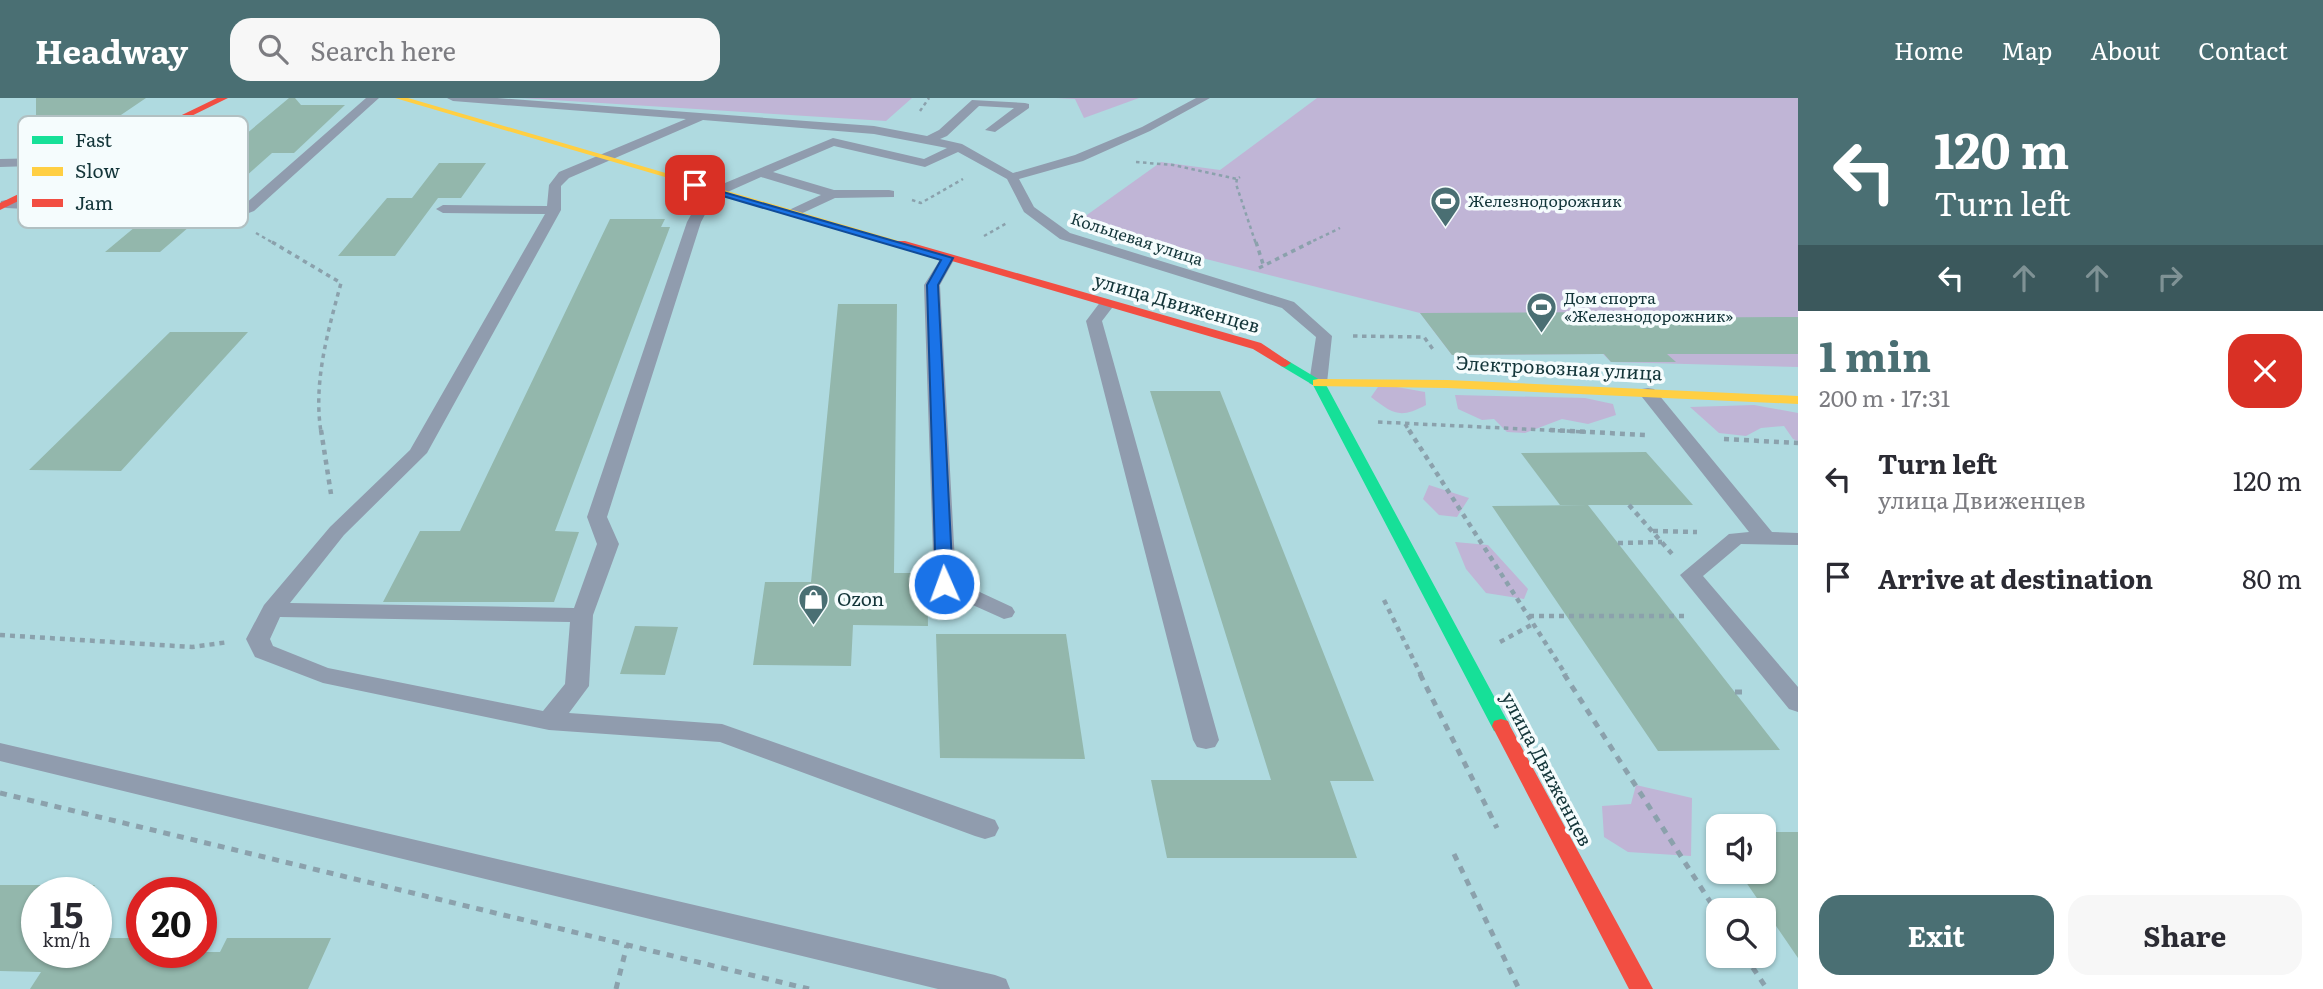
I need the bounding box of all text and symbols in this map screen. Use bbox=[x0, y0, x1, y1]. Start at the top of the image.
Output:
search box bbox=[230, 18, 720, 81]
text: Headway bbox=[35, 25, 188, 74]
icon: search bbox=[254, 30, 292, 68]
text: Search here bbox=[310, 30, 456, 69]
text: Home bbox=[1894, 32, 1963, 67]
text: Map bbox=[2001, 32, 2052, 67]
text: About bbox=[2090, 32, 2160, 67]
text: Contact bbox=[2198, 32, 2288, 67]
text: 120 m bbox=[1934, 111, 2069, 184]
legend bbox=[18, 116, 248, 228]
text: Fast bbox=[75, 125, 112, 153]
icon: left bbox=[1819, 126, 1910, 217]
pin bbox=[665, 155, 725, 215]
text: Slow bbox=[75, 156, 120, 184]
icon: arrive bbox=[676, 166, 714, 204]
text: Turn left bbox=[1934, 178, 2071, 226]
sports icon: Железнодорожник bbox=[1428, 184, 1462, 228]
text: Jam bbox=[75, 188, 113, 216]
place label: Железнодорожник bbox=[1468, 188, 1622, 212]
street label: Кольцевая улица bbox=[1068, 205, 1207, 271]
icon: left bbox=[1932, 259, 1970, 297]
icon: ahead bbox=[2005, 259, 2043, 297]
icon: ahead bbox=[2078, 259, 2116, 297]
icon: right bbox=[2151, 259, 2189, 297]
street label: улица Движенцев bbox=[1091, 265, 1264, 339]
place label: Дом спорта «Железнодорожник» bbox=[1564, 285, 1734, 327]
sports icon: Дом спорта «Железнодорожник» bbox=[1524, 290, 1558, 334]
text: 1 min bbox=[1819, 323, 1931, 385]
button: close bbox=[2228, 334, 2302, 408]
street label: Электровозная улица bbox=[1455, 348, 1664, 386]
text: 200 m · 17:31 bbox=[1819, 380, 1950, 414]
text: Turn left bbox=[1878, 443, 1997, 482]
icon: left bbox=[1819, 460, 1857, 498]
text: 120 m bbox=[2233, 460, 2302, 499]
text: улица Движенцев bbox=[1878, 482, 2086, 516]
position arrow bbox=[907, 547, 981, 621]
icon: arrive bbox=[1819, 558, 1857, 596]
text: Arrive at destination bbox=[1878, 558, 2153, 597]
text: 80 m bbox=[2242, 558, 2302, 597]
shop icon: Ozon bbox=[797, 582, 831, 626]
place label: Ozon bbox=[837, 584, 884, 612]
street label: улица Движенцев bbox=[1495, 686, 1601, 851]
map controls bbox=[1706, 814, 1776, 968]
button: sound bbox=[1706, 814, 1776, 884]
speed limit sign: 20 bbox=[126, 877, 217, 968]
text: 15 bbox=[50, 887, 83, 939]
button: Exit bbox=[1819, 895, 2054, 975]
button: Share bbox=[2068, 895, 2302, 975]
button: search bbox=[1706, 898, 1776, 968]
text: km/h bbox=[43, 926, 90, 953]

